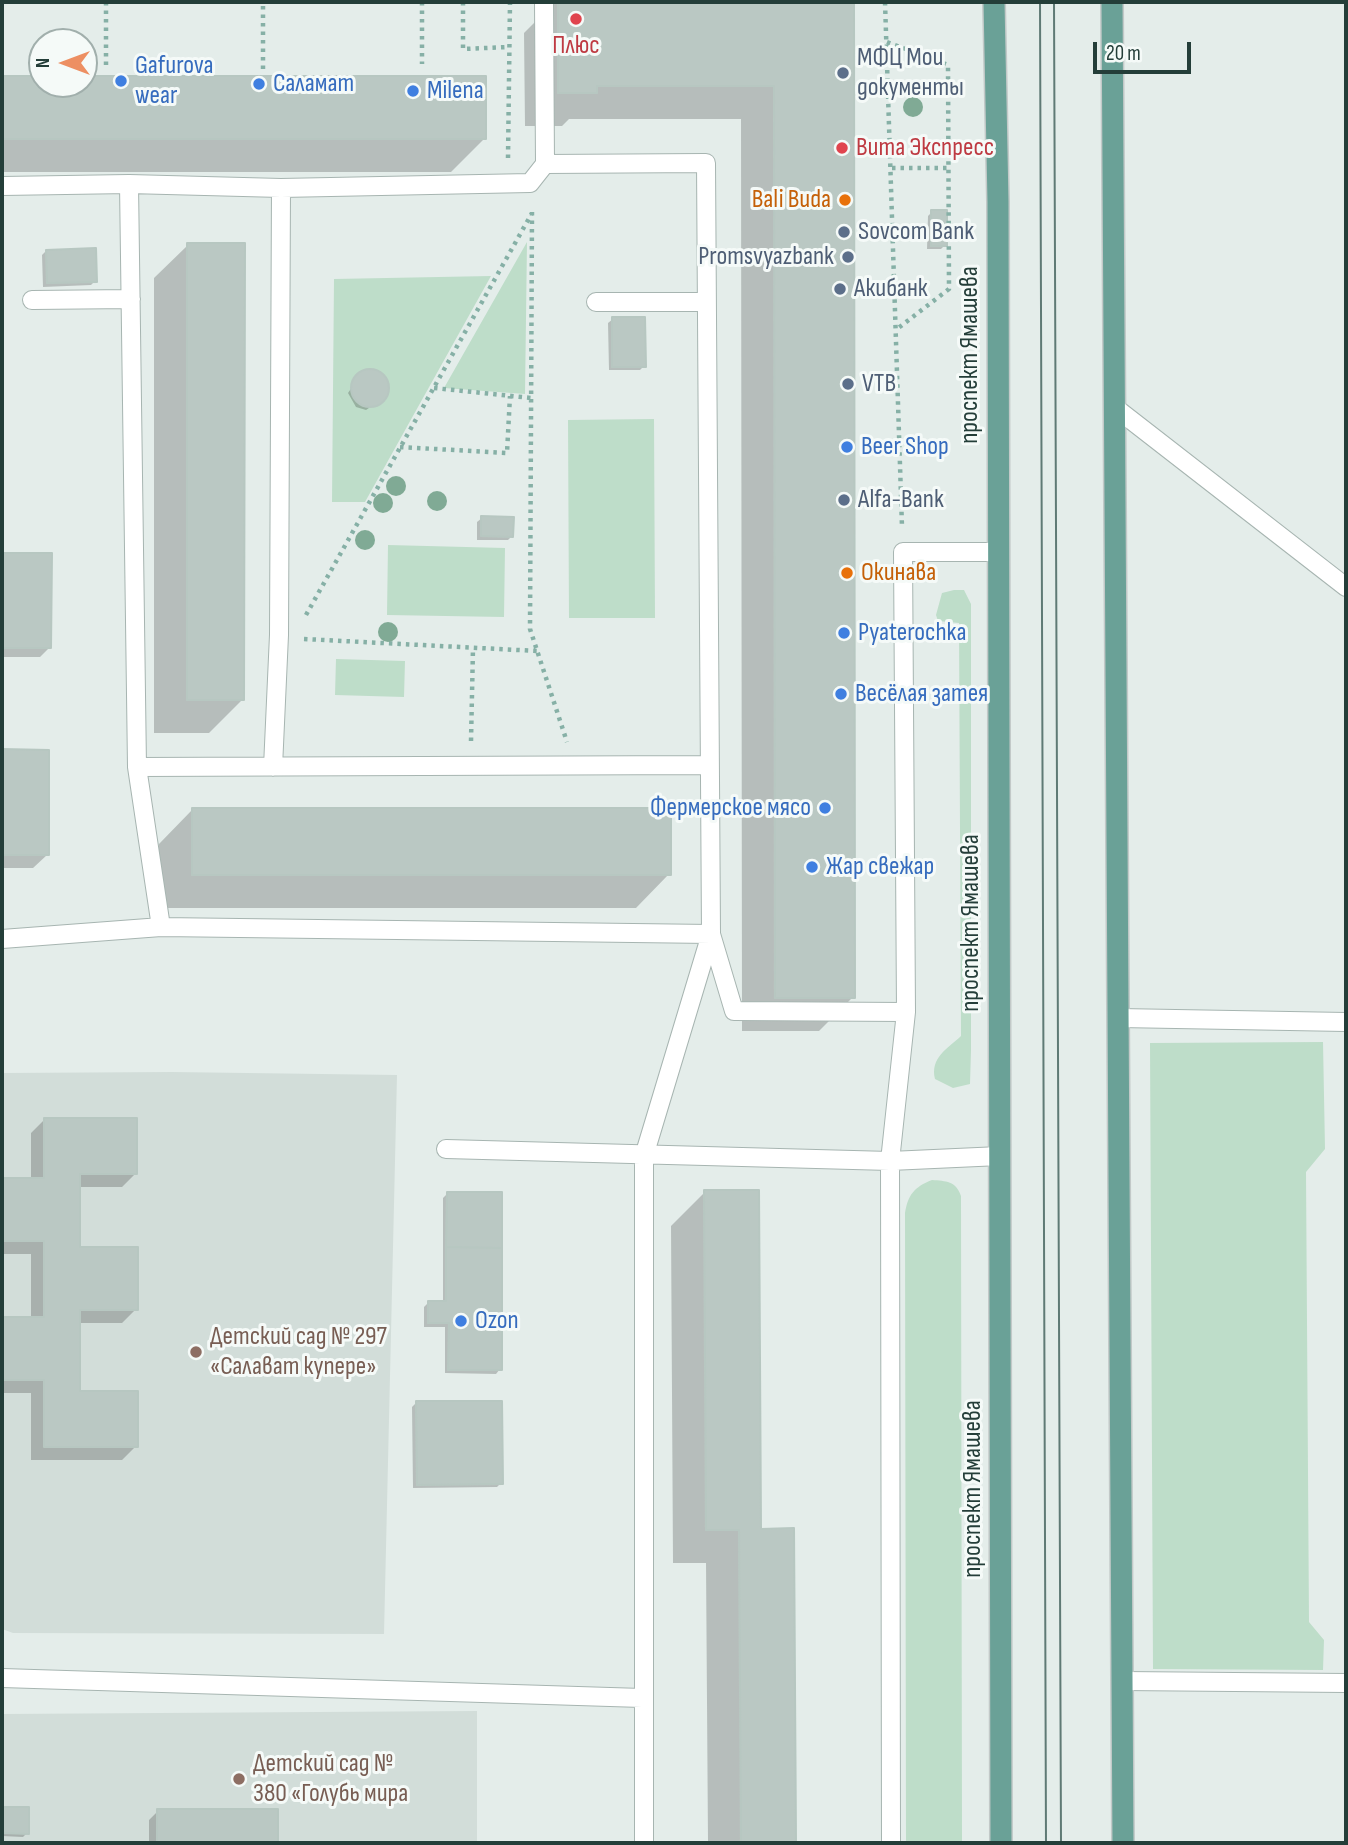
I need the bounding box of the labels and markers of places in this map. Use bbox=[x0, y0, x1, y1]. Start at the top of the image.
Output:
marker: Плюс bbox=[568, 11, 584, 27]
place label: Плюс bbox=[552, 30, 600, 62]
place label: МФЦ Мои документы bbox=[857, 42, 964, 104]
place label: Gafurova wear bbox=[135, 50, 214, 112]
marker: МФЦ Мои документы bbox=[835, 65, 851, 81]
place label: Саламат bbox=[273, 68, 354, 100]
marker: Gafurova wear bbox=[113, 73, 129, 89]
place label: Milena bbox=[427, 75, 484, 107]
marker: Саламат bbox=[251, 76, 267, 92]
marker: Milena bbox=[405, 83, 421, 99]
place label: Вита Экспресс bbox=[856, 132, 994, 164]
marker: Вита Экспресс bbox=[834, 140, 850, 156]
place label: Bali Buda bbox=[752, 184, 831, 216]
marker: Bali Buda bbox=[837, 192, 853, 208]
place label: Sovcom Bank bbox=[858, 216, 974, 248]
marker: Sovcom Bank bbox=[836, 224, 852, 240]
place label: Promsvyazbank bbox=[698, 241, 834, 273]
marker: Promsvyazbank bbox=[840, 249, 856, 265]
place label: Акибанк bbox=[854, 273, 928, 305]
marker: Акибанк bbox=[832, 281, 848, 297]
place label: VTB bbox=[862, 368, 896, 400]
marker: VTB bbox=[840, 376, 856, 392]
place label: Beer Shop bbox=[861, 431, 949, 463]
marker: Beer Shop bbox=[839, 439, 855, 455]
place label: Alfa-Bank bbox=[858, 484, 944, 516]
marker: Alfa-Bank bbox=[836, 492, 852, 508]
place label: Окинава bbox=[861, 557, 936, 589]
marker: Окинава bbox=[839, 565, 855, 581]
place label: Pyaterochka bbox=[858, 617, 966, 649]
marker: Pyaterochka bbox=[836, 625, 852, 641]
place label: Весёлая затея bbox=[855, 678, 988, 710]
marker: Весёлая затея bbox=[833, 686, 849, 702]
place label: Фермерское мясо bbox=[650, 792, 811, 824]
marker: Фермерское мясо bbox=[817, 800, 833, 816]
place label: Жар свежар bbox=[826, 851, 934, 883]
marker: Жар свежар bbox=[804, 859, 820, 875]
place label: Ozon bbox=[475, 1305, 519, 1337]
marker: Ozon bbox=[453, 1313, 469, 1329]
place label: Детский сад № 297 «Салават купере» bbox=[210, 1321, 387, 1382]
marker: Детский сад № 297 «Салават купере» bbox=[188, 1344, 204, 1360]
place label: Детский сад № 380 «Голубь мира bbox=[253, 1748, 408, 1810]
marker: Детский сад № 380 «Голубь мира bbox=[231, 1771, 247, 1787]

